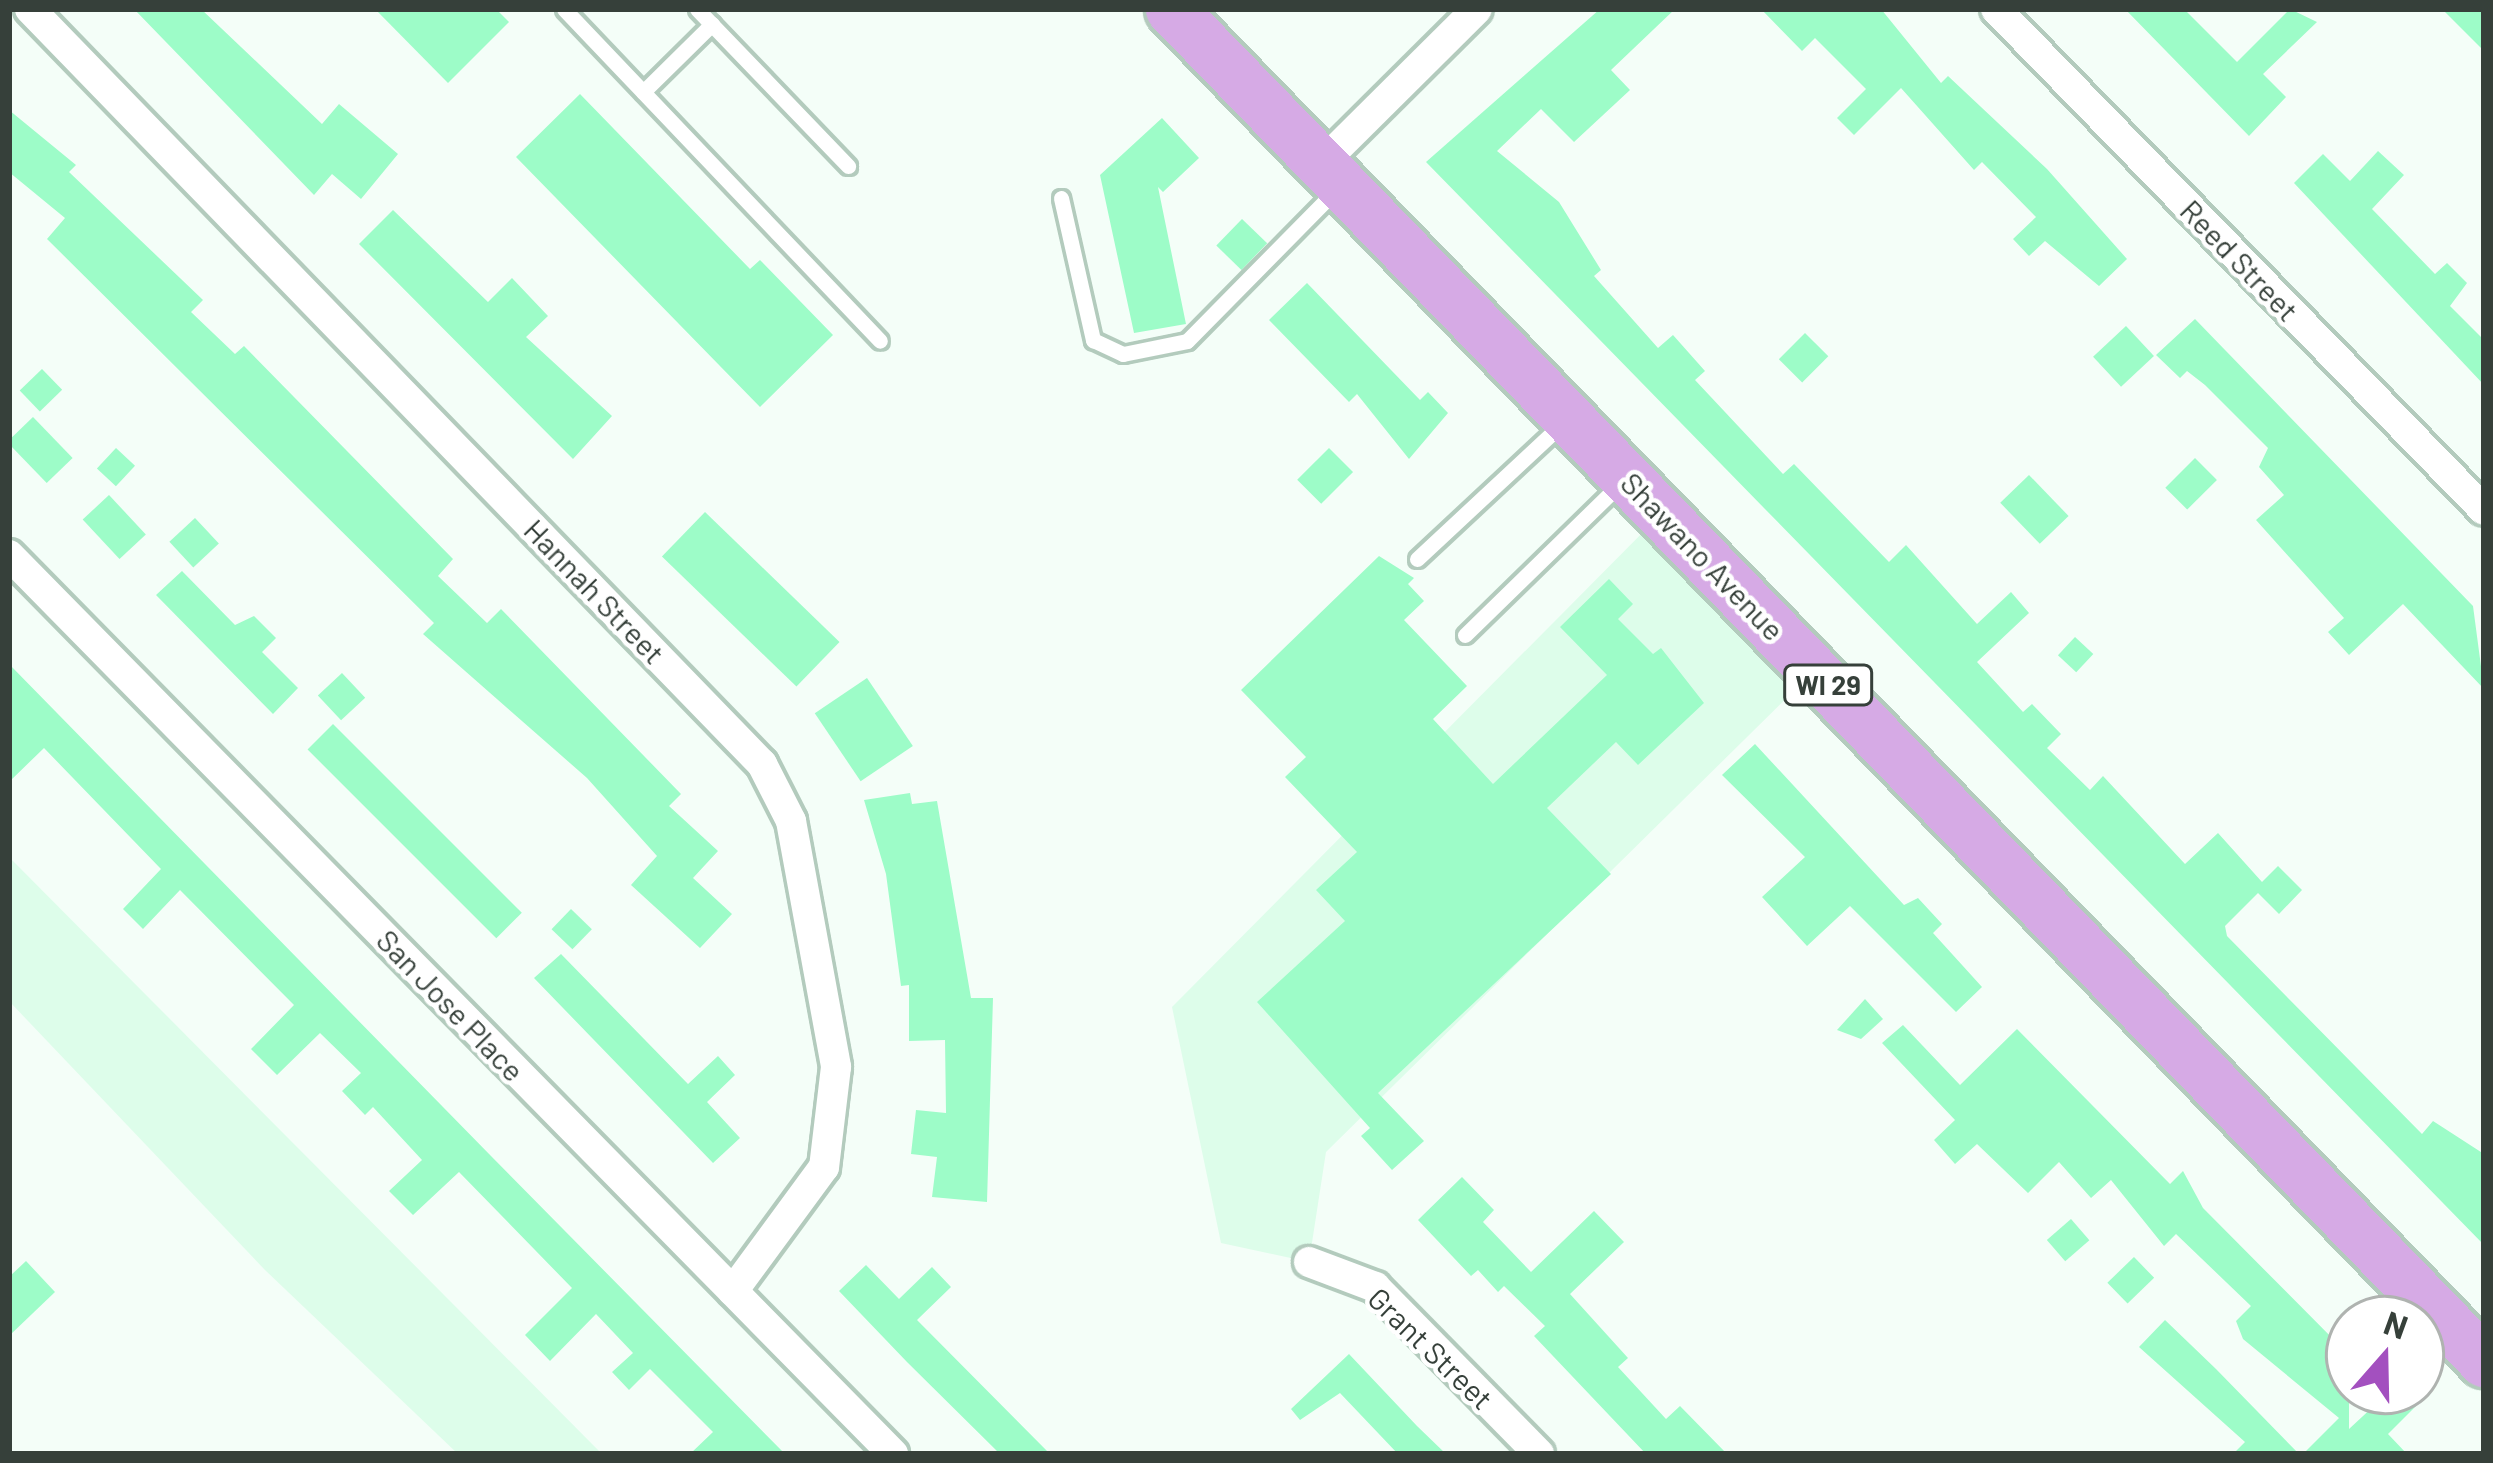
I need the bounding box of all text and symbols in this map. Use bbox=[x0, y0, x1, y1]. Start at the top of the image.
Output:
street label: Reed Street bbox=[2173, 192, 2307, 328]
street label: Shawano Avenue bbox=[1614, 465, 1792, 647]
street label: Hannah Street bbox=[517, 511, 673, 671]
road number: WI 29 bbox=[1783, 664, 1873, 706]
street label: San Jose Place bbox=[370, 922, 532, 1088]
street label: Grant Street bbox=[1361, 1280, 1501, 1416]
north arrow bbox=[2325, 1295, 2445, 1415]
text: N bbox=[2379, 1301, 2413, 1347]

